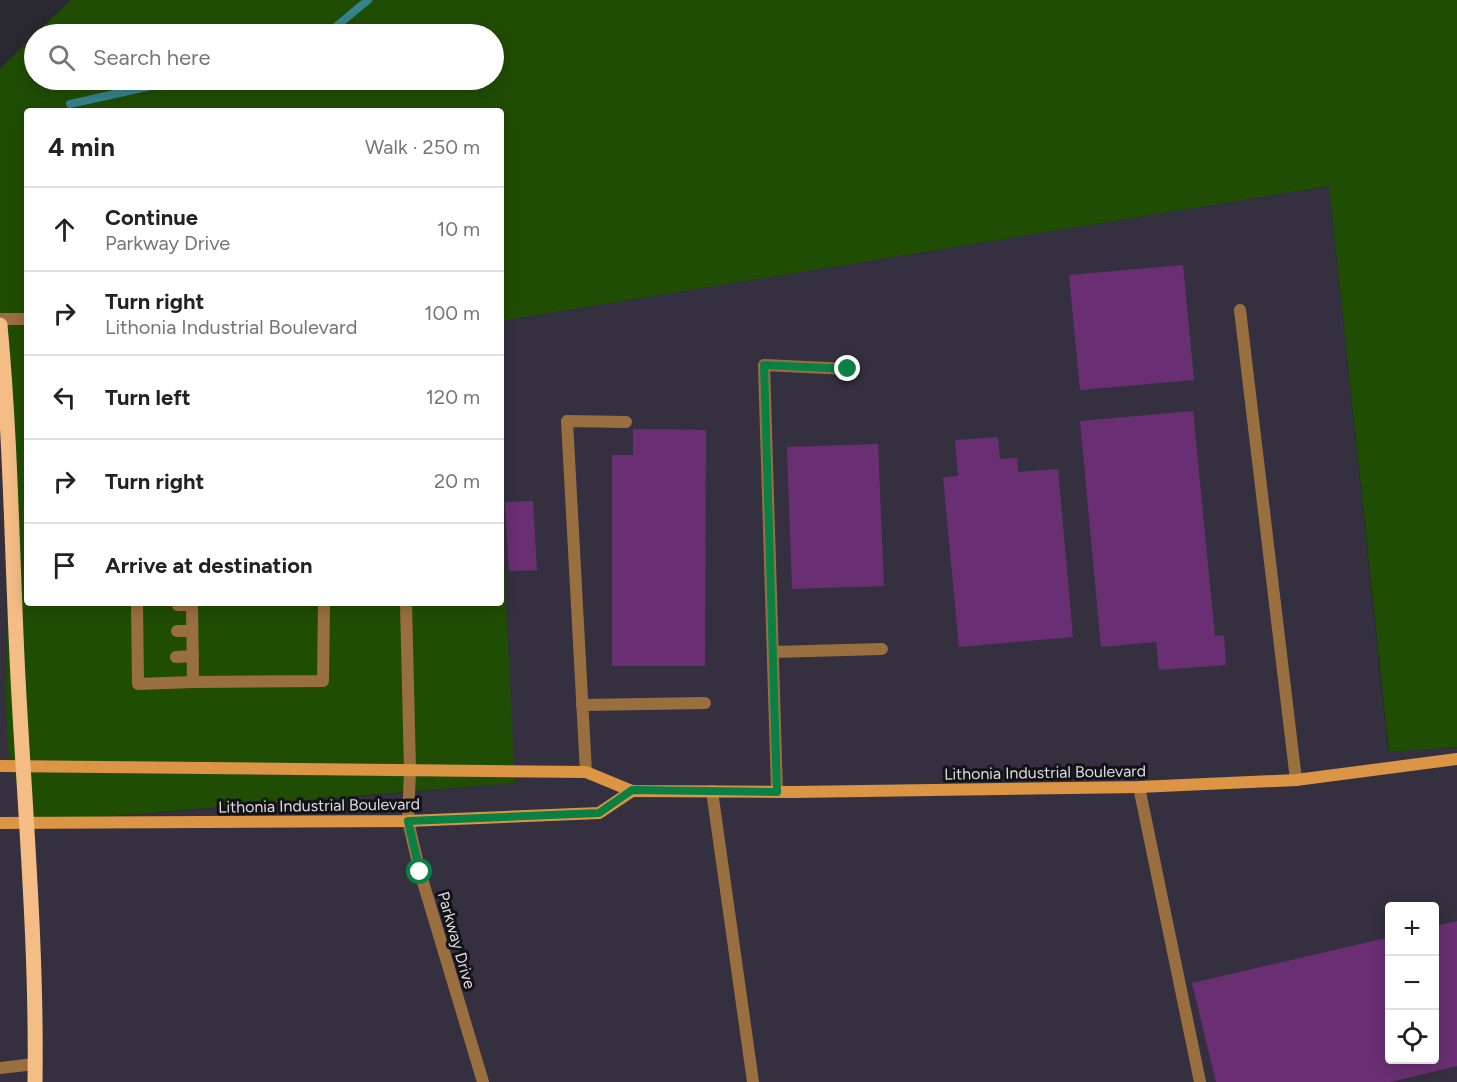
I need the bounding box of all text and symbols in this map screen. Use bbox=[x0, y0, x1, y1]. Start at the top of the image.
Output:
search box bbox=[24, 24, 504, 90]
icon: search bbox=[45, 41, 78, 74]
text: Search here bbox=[93, 44, 211, 71]
text: 4 min bbox=[48, 131, 115, 163]
text: Walk · 250 m bbox=[365, 135, 480, 159]
text: Continue bbox=[105, 204, 198, 231]
icon: ahead bbox=[48, 213, 81, 246]
text: 10 m bbox=[437, 217, 480, 241]
text: Parkway Drive bbox=[105, 231, 230, 255]
text: Turn right bbox=[105, 288, 204, 315]
icon: right bbox=[48, 297, 81, 330]
text: 100 m bbox=[424, 301, 480, 325]
text: Lithonia Industrial Boulevard bbox=[105, 315, 357, 339]
route end bbox=[834, 355, 860, 381]
icon: left bbox=[48, 381, 81, 414]
text: Turn left bbox=[105, 384, 191, 411]
text: 120 m bbox=[426, 385, 480, 409]
icon: right bbox=[48, 465, 81, 498]
text: Turn right bbox=[105, 468, 204, 495]
text: 20 m bbox=[434, 469, 480, 493]
icon: arrive bbox=[48, 549, 81, 582]
text: Arrive at destination bbox=[105, 552, 313, 579]
street label: Lithonia Industrial Boulevard bbox=[944, 761, 1146, 784]
street label: Lithonia Industrial Boulevard bbox=[218, 794, 420, 817]
route start bbox=[406, 858, 432, 884]
street label: Parkway Drive bbox=[434, 889, 480, 991]
map controls bbox=[1385, 902, 1439, 1064]
button: + bbox=[1385, 902, 1439, 956]
button: − bbox=[1385, 956, 1439, 1010]
button: locate bbox=[1385, 1010, 1439, 1064]

